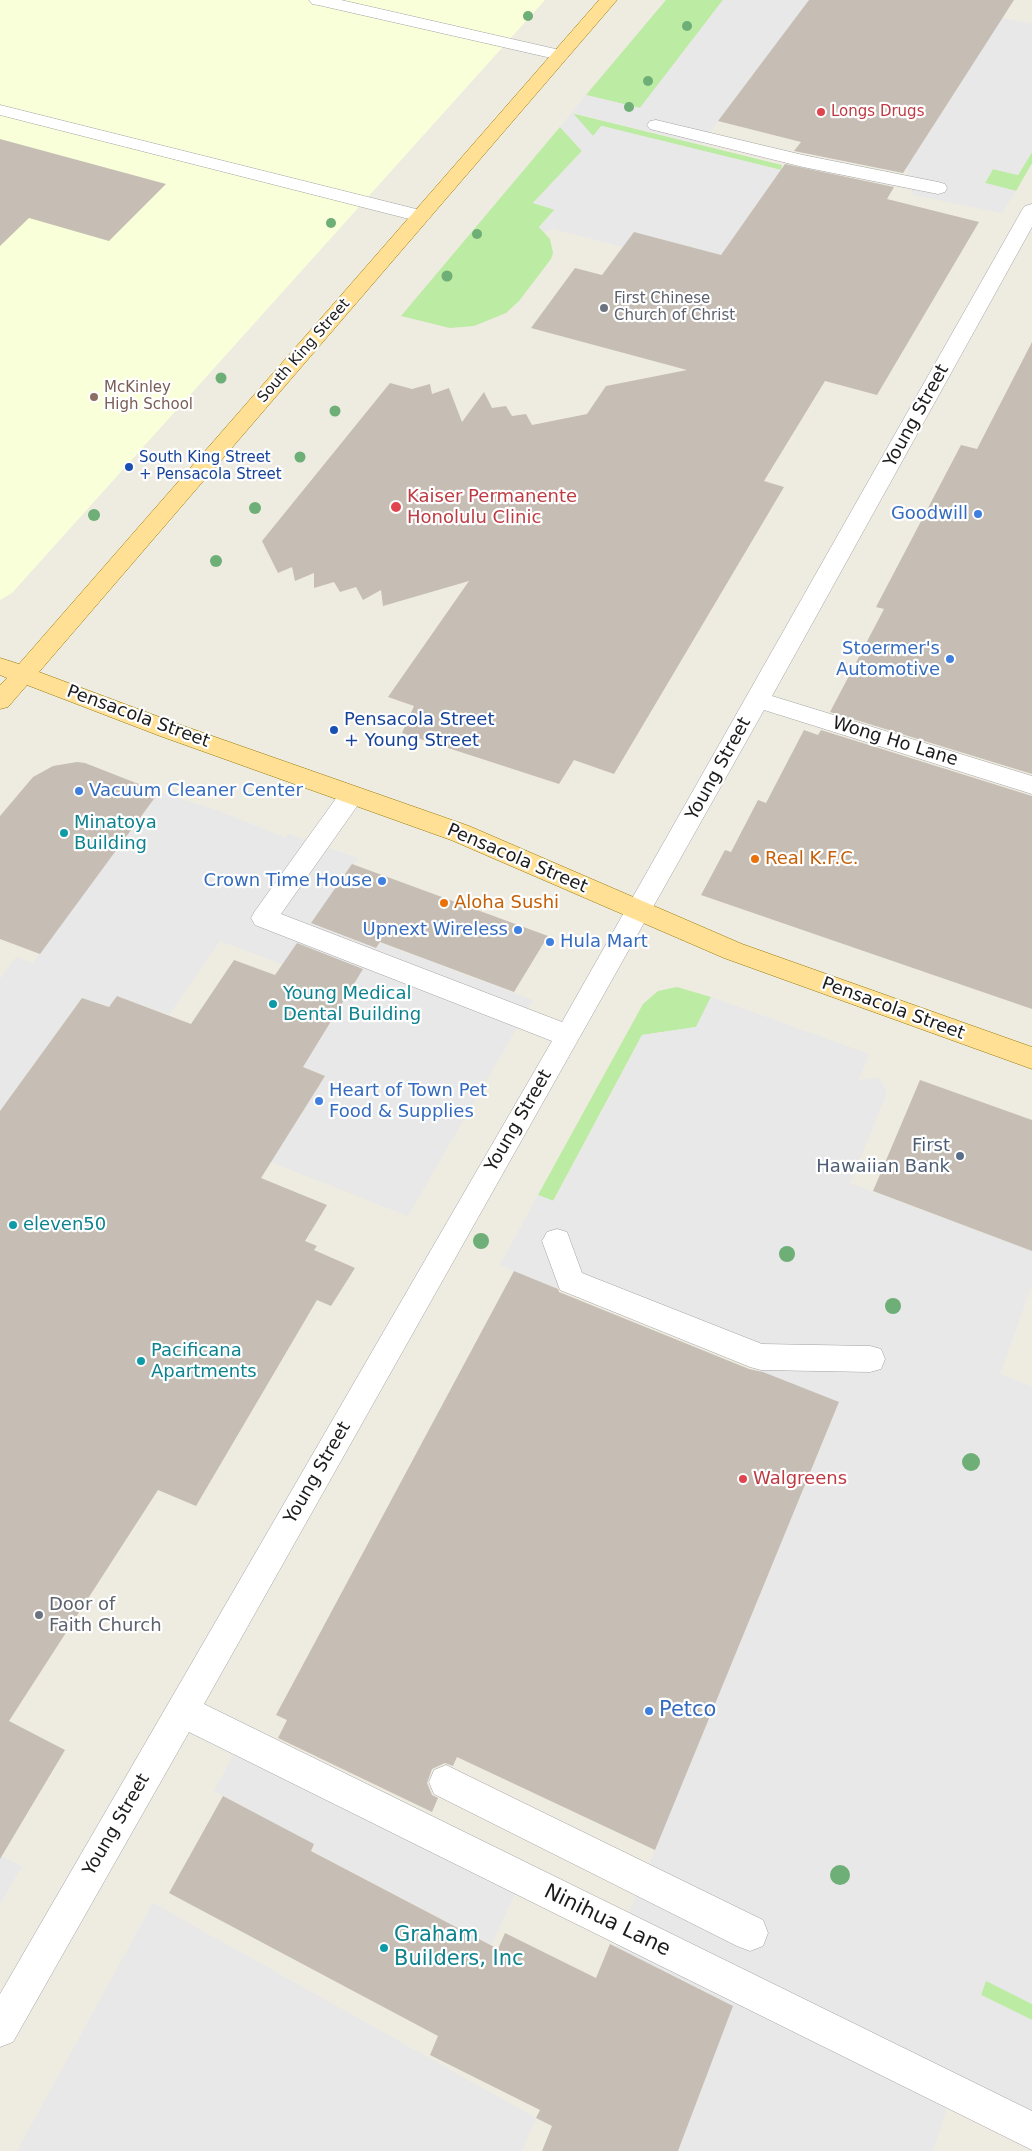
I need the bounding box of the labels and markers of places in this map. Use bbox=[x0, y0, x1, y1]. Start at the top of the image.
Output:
place label: Longs Drugs bbox=[831, 103, 924, 121]
marker: Longs Drugs bbox=[815, 106, 827, 118]
place label: First Chinese Church of Christ bbox=[614, 290, 735, 325]
marker: First Chinese Church of Christ bbox=[598, 302, 610, 314]
place label: McKinley High School bbox=[104, 379, 193, 414]
marker: McKinley High School bbox=[88, 391, 100, 403]
place label: South King Street + Pensacola Street bbox=[139, 449, 282, 484]
marker: South King Street + Pensacola Street bbox=[123, 461, 135, 473]
place label: Kaiser Permanente Honolulu Clinic bbox=[407, 486, 577, 528]
marker: Kaiser Permanente Honolulu Clinic bbox=[389, 500, 403, 514]
place label: Goodwill bbox=[891, 503, 968, 525]
marker: Goodwill bbox=[972, 508, 984, 520]
place label: Stoermer's Automotive bbox=[836, 638, 940, 681]
marker: Stoermer's Automotive bbox=[944, 653, 956, 665]
place label: Pensacola Street + Young Street bbox=[344, 709, 494, 752]
marker: Pensacola Street + Young Street bbox=[328, 724, 340, 736]
place label: Vacuum Cleaner Center bbox=[89, 780, 303, 802]
marker: Vacuum Cleaner Center bbox=[73, 785, 85, 797]
place label: Minatoya Building bbox=[74, 812, 157, 854]
marker: Minatoya Building bbox=[58, 827, 70, 839]
place label: Real K.F.C. bbox=[765, 848, 859, 870]
marker: Real K.F.C. bbox=[749, 853, 761, 865]
place label: Crown Time House bbox=[203, 870, 372, 892]
marker: Crown Time House bbox=[376, 875, 388, 887]
place label: Aloha Sushi bbox=[454, 892, 559, 914]
marker: Aloha Sushi bbox=[438, 897, 450, 909]
place label: Upnext Wireless bbox=[362, 919, 508, 941]
marker: Upnext Wireless bbox=[512, 924, 524, 936]
place label: Hula Mart bbox=[560, 931, 648, 953]
marker: Hula Mart bbox=[544, 936, 556, 948]
place label: Young Medical Dental Building bbox=[283, 983, 421, 1026]
marker: Young Medical Dental Building bbox=[267, 998, 279, 1010]
place label: Heart of Town Pet Food & Supplies bbox=[329, 1080, 487, 1122]
marker: Heart of Town Pet Food & Supplies bbox=[313, 1095, 325, 1107]
place label: First Hawaiian Bank bbox=[816, 1135, 950, 1178]
marker: First Hawaiian Bank bbox=[954, 1150, 966, 1162]
place label: eleven50 bbox=[23, 1214, 106, 1236]
marker: eleven50 bbox=[7, 1219, 19, 1231]
place label: Pacificana Apartments bbox=[151, 1340, 257, 1382]
marker: Pacificana Apartments bbox=[135, 1355, 147, 1367]
place label: Walgreens bbox=[753, 1468, 847, 1490]
marker: Walgreens bbox=[737, 1473, 749, 1485]
place label: Door of Faith Church bbox=[49, 1594, 162, 1636]
marker: Door of Faith Church bbox=[33, 1609, 45, 1621]
place label: Petco bbox=[659, 1698, 716, 1724]
marker: Petco bbox=[643, 1705, 655, 1717]
place label: Graham Builders, Inc bbox=[394, 1923, 524, 1973]
marker: Graham Builders, Inc bbox=[378, 1942, 390, 1954]

